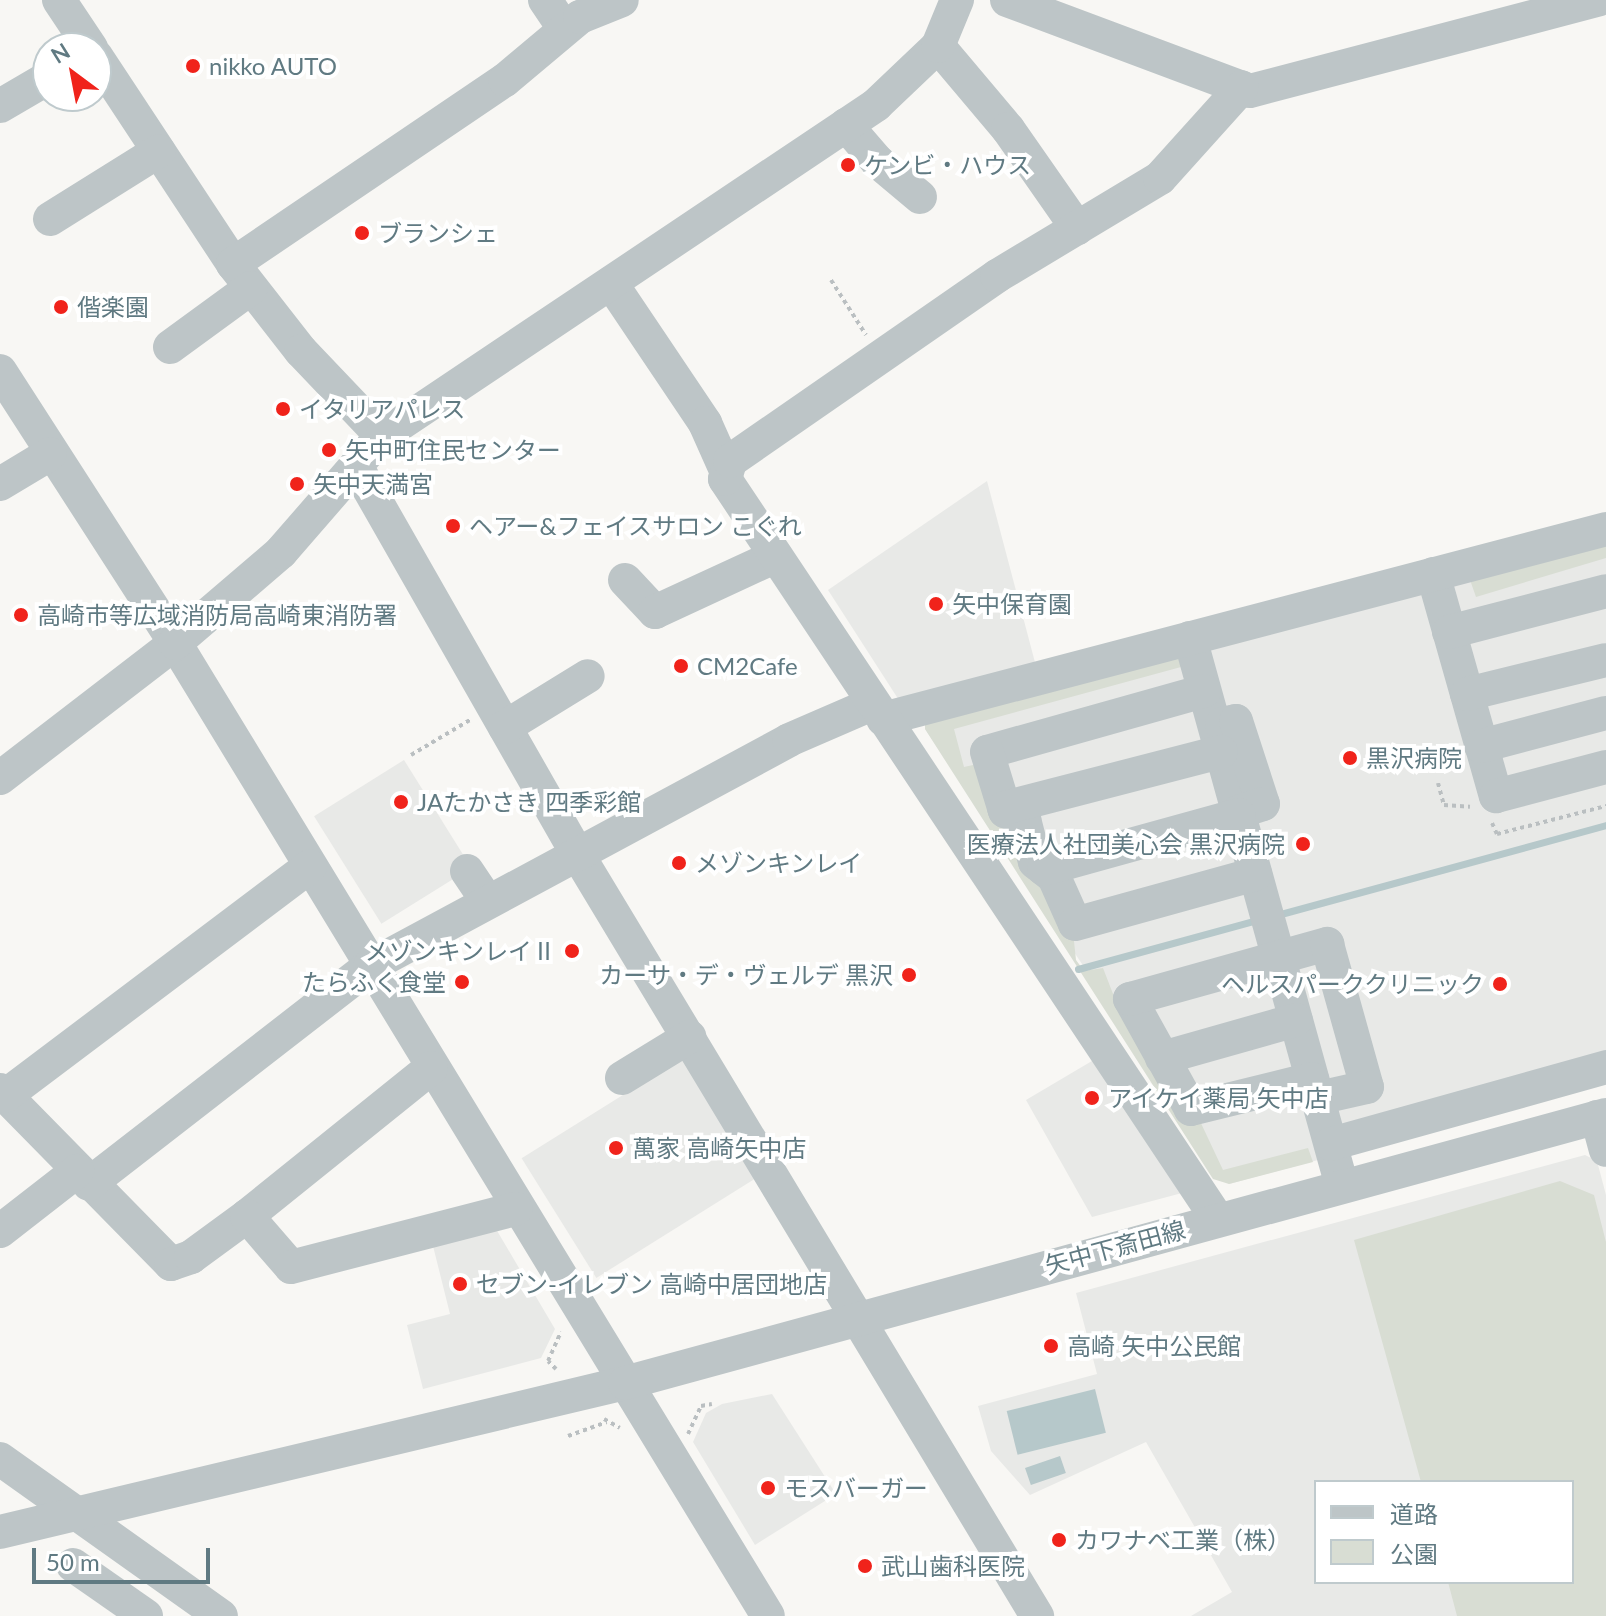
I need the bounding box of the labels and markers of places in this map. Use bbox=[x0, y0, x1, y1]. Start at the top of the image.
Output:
place label: nikko AUTO bbox=[209, 52, 338, 80]
marker: nikko AUTO bbox=[184, 57, 202, 75]
place label: ケンビ・ハウス bbox=[864, 151, 1032, 179]
marker: ケンビ・ハウス bbox=[839, 156, 857, 174]
place label: ブランシェ bbox=[378, 219, 498, 247]
marker: ブランシェ bbox=[353, 224, 371, 242]
place label: 偕楽園 bbox=[77, 293, 149, 321]
marker: 偕楽園 bbox=[52, 298, 70, 316]
place label: イタリアパレス bbox=[299, 395, 467, 423]
marker: イタリアパレス bbox=[274, 400, 292, 418]
place label: 矢中町住民センター bbox=[345, 436, 561, 464]
marker: 矢中町住民センター bbox=[320, 441, 338, 459]
place label: 矢中天満宮 bbox=[313, 470, 433, 498]
marker: 矢中天満宮 bbox=[288, 475, 306, 493]
place label: ヘアー&フェイスサロン こぐれ bbox=[469, 512, 803, 540]
marker: ヘアー&フェイスサロン こぐれ bbox=[444, 517, 462, 535]
place label: 矢中保育園 bbox=[952, 590, 1072, 618]
marker: 矢中保育園 bbox=[927, 595, 945, 613]
place label: 高崎市等広域消防局高崎東消防署 bbox=[37, 601, 397, 629]
marker: 高崎市等広域消防局高崎東消防署 bbox=[12, 606, 30, 624]
place label: CM2Cafe bbox=[697, 652, 798, 680]
marker: CM2Cafe bbox=[672, 657, 690, 675]
place label: 黒沢病院 bbox=[1366, 744, 1462, 772]
marker: 黒沢病院 bbox=[1341, 749, 1359, 767]
place label: JAたかさき 四季彩館 bbox=[417, 788, 641, 816]
marker: JAたかさき 四季彩館 bbox=[392, 793, 410, 811]
place label: 医療法人社団美心会 黒沢病院 bbox=[967, 830, 1285, 858]
marker: 医療法人社団美心会 黒沢病院 bbox=[1292, 833, 1314, 855]
place label: メゾンキンレイ bbox=[695, 849, 863, 877]
marker: メゾンキンレイ bbox=[670, 854, 688, 872]
place label: メゾンキンレイⅡ bbox=[364, 937, 556, 965]
marker: メゾンキンレイⅡ bbox=[563, 942, 581, 960]
place label: カーサ・デ・ヴェルデ 黒沢 bbox=[599, 961, 893, 989]
marker: カーサ・デ・ヴェルデ 黒沢 bbox=[900, 966, 918, 984]
place label: たらふく食堂 bbox=[302, 968, 446, 996]
place label: ヘルスパーククリニック bbox=[1220, 970, 1484, 998]
marker: たらふく食堂 bbox=[453, 973, 471, 991]
marker: ヘルスパーククリニック bbox=[1491, 975, 1509, 993]
place label: アイケイ薬局 矢中店 bbox=[1108, 1084, 1330, 1112]
marker: アイケイ薬局 矢中店 bbox=[1083, 1089, 1101, 1107]
place label: 萬家 高崎矢中店 bbox=[632, 1134, 806, 1162]
marker: 萬家 高崎矢中店 bbox=[607, 1139, 625, 1157]
place label: セブン-イレブン 高崎中居団地店 bbox=[476, 1270, 827, 1298]
marker: セブン-イレブン 高崎中居団地店 bbox=[451, 1275, 469, 1293]
place label: 高崎 矢中公民館 bbox=[1067, 1332, 1241, 1360]
marker: 高崎 矢中公民館 bbox=[1042, 1337, 1060, 1355]
place label: モスバーガー bbox=[784, 1474, 928, 1502]
marker: モスバーガー bbox=[759, 1479, 777, 1497]
place label: カワナベ工業（株） bbox=[1075, 1526, 1291, 1554]
marker: カワナベ工業（株） bbox=[1050, 1531, 1068, 1549]
place label: 武山歯科医院 bbox=[881, 1552, 1025, 1580]
marker: 武山歯科医院 bbox=[856, 1557, 874, 1575]

